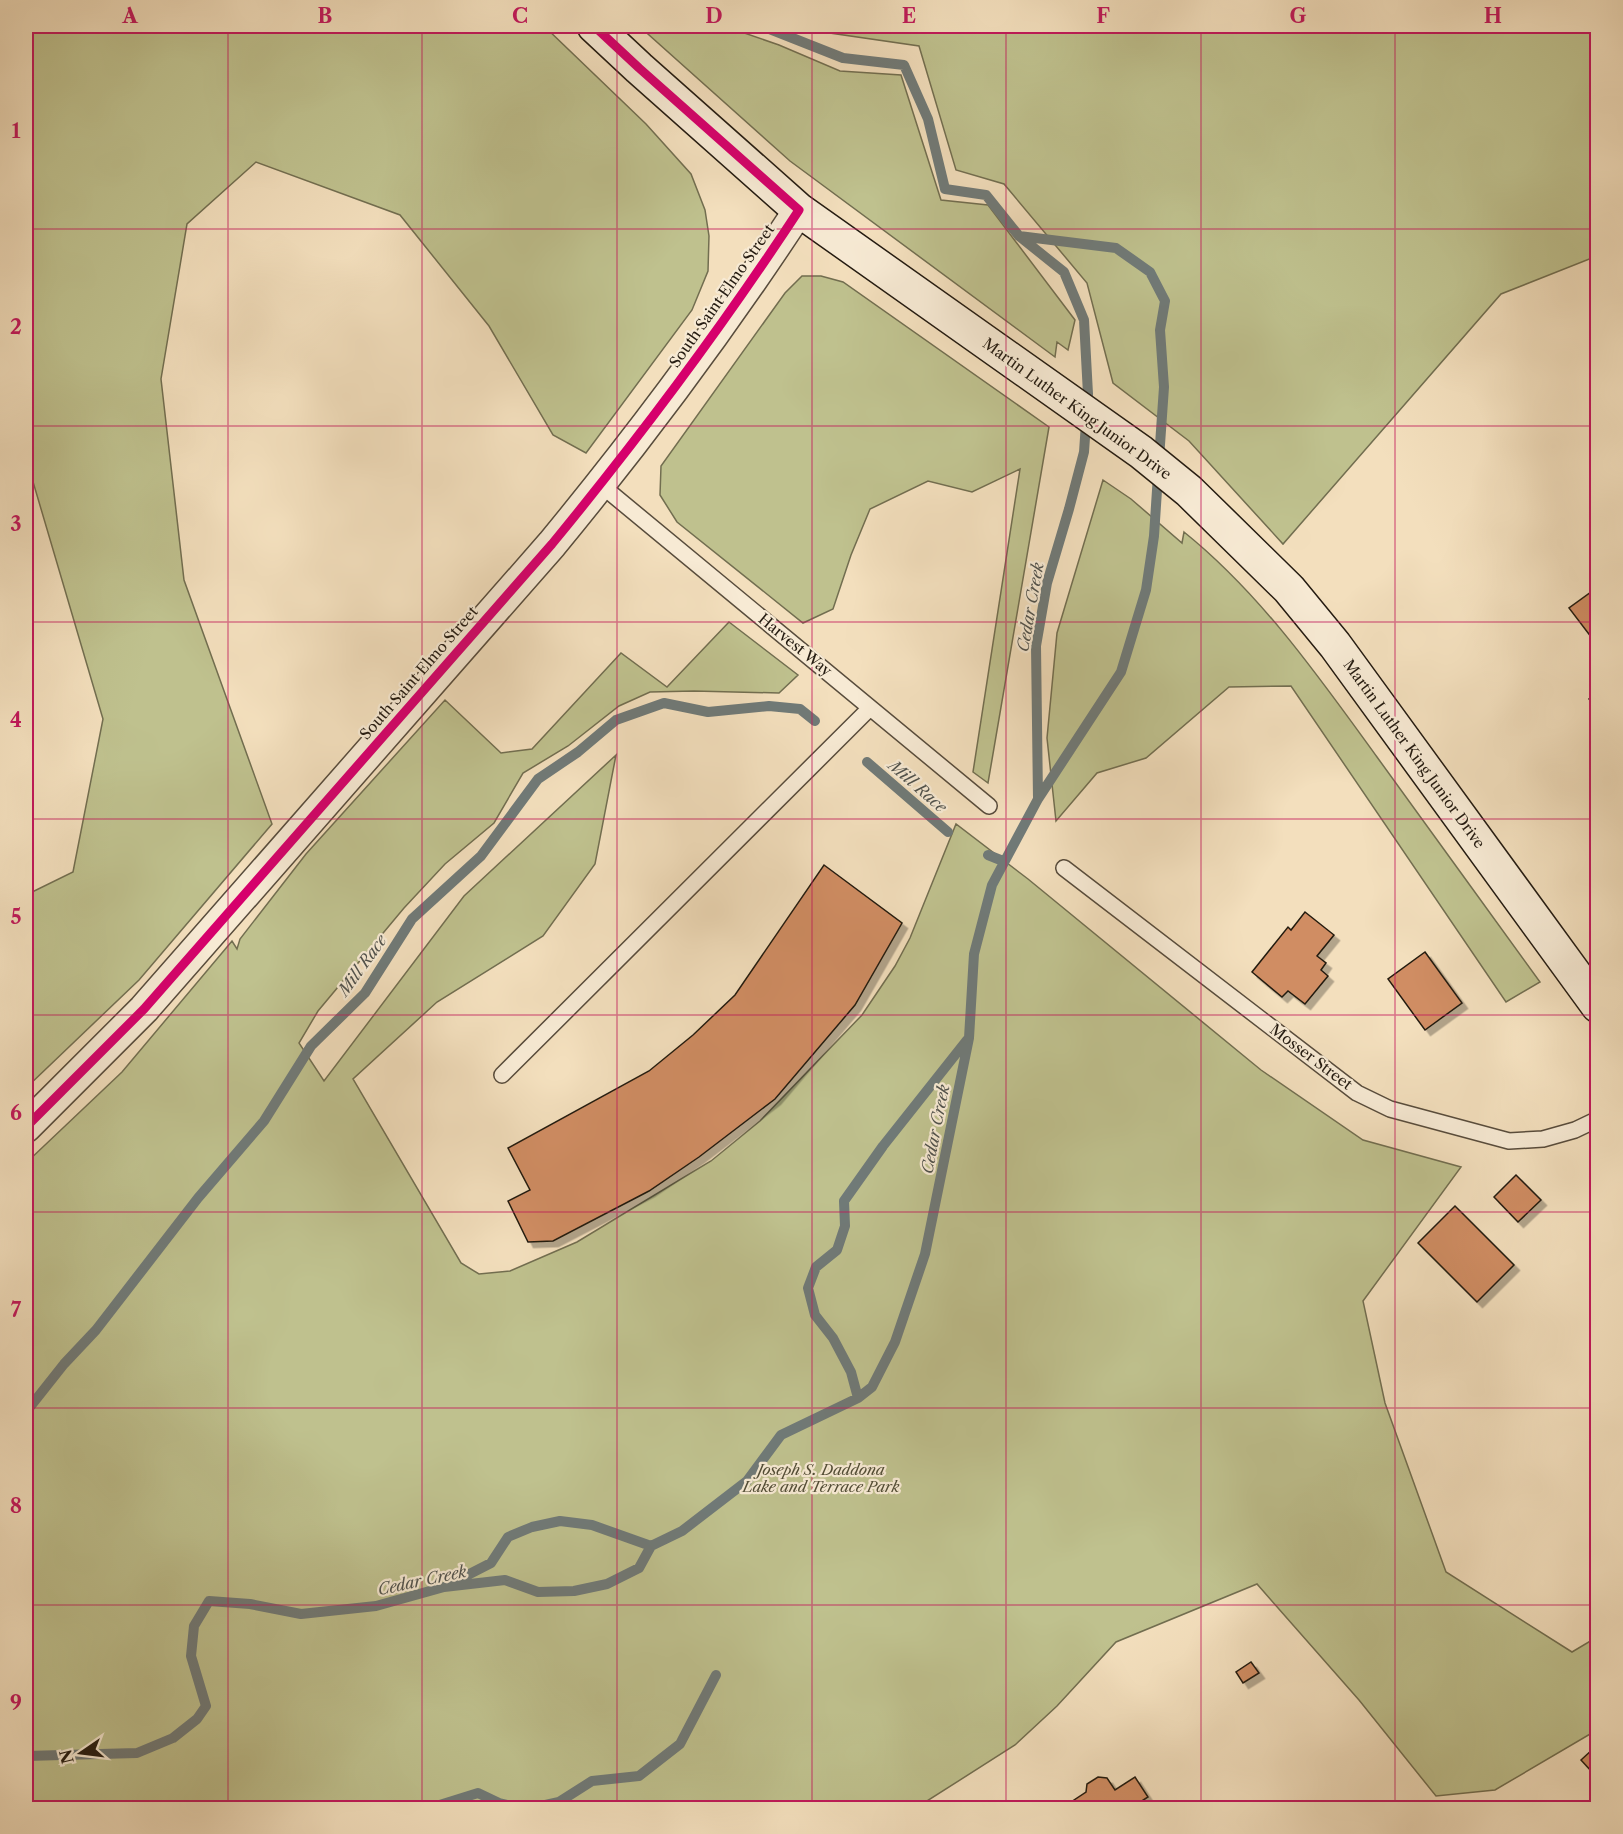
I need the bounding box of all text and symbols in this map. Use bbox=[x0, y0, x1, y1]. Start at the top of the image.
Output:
text: A bbox=[121, 4, 138, 28]
text: B bbox=[318, 4, 333, 28]
text: C bbox=[512, 4, 528, 28]
text: D bbox=[705, 4, 723, 28]
text: E bbox=[902, 4, 916, 28]
text: F bbox=[1096, 4, 1110, 28]
text: G bbox=[1290, 4, 1307, 28]
text: H bbox=[1484, 4, 1502, 28]
text: 1 bbox=[12, 119, 21, 143]
street label: South Saint Elmo Street bbox=[665, 220, 779, 371]
text: 2 bbox=[10, 315, 22, 339]
street label: Martin Luther King Junior Drive bbox=[979, 334, 1175, 484]
text: 3 bbox=[10, 512, 22, 536]
water label: Cedar Creek bbox=[1012, 560, 1048, 653]
street label: South Saint Elmo Street bbox=[355, 602, 482, 743]
street label: Harvest Way bbox=[755, 609, 836, 680]
street label: Martin Luther King Junior Drive bbox=[1339, 656, 1489, 852]
text: 4 bbox=[10, 708, 22, 732]
water label: Mill Race bbox=[883, 754, 952, 817]
text: 5 bbox=[10, 905, 22, 929]
water label: Mill Race bbox=[332, 930, 391, 1001]
street label: Mosser Street bbox=[1266, 1020, 1357, 1094]
water label: Cedar Creek bbox=[917, 1082, 954, 1175]
text: 6 bbox=[10, 1101, 22, 1125]
text: 7 bbox=[11, 1298, 22, 1322]
park label: Joseph S. Daddona Lake and Terrace Park bbox=[742, 1460, 900, 1496]
text: 8 bbox=[10, 1494, 22, 1518]
water label: Cedar Creek bbox=[376, 1561, 469, 1599]
text: 9 bbox=[10, 1691, 22, 1715]
north arrow bbox=[51, 1723, 111, 1783]
text: N bbox=[55, 1747, 78, 1766]

